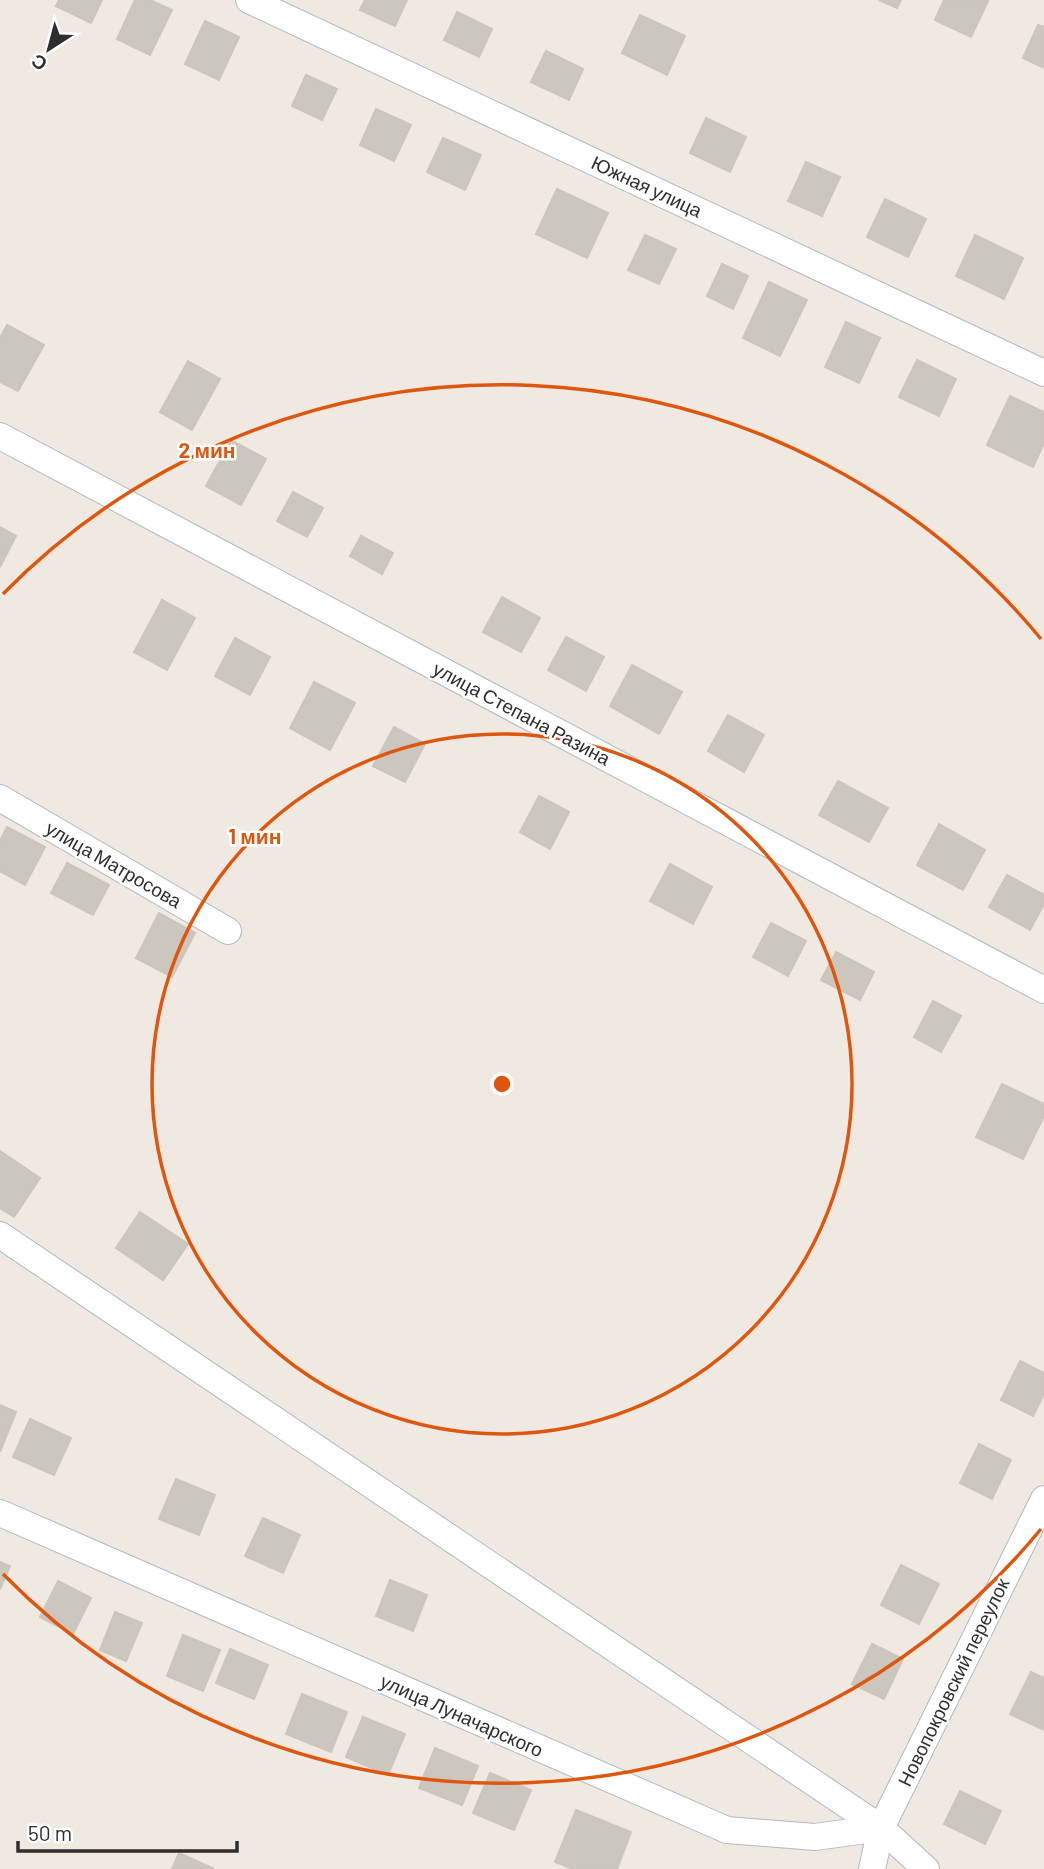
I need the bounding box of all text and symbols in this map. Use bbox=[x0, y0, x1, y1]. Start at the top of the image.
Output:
north arrow bbox=[14, 14, 84, 84]
text: С bbox=[26, 50, 51, 76]
street label: Южная улица bbox=[588, 150, 706, 222]
text: 2 мин bbox=[178, 437, 236, 462]
street label: улица Степана Разина bbox=[429, 657, 615, 770]
street label: улица Матросова bbox=[42, 816, 186, 912]
text: 1 мин bbox=[229, 823, 281, 848]
centre of rings bbox=[490, 1072, 514, 1096]
street label: Новопокровский переулок bbox=[893, 1574, 1014, 1790]
street label: улица Луначарского bbox=[377, 1669, 547, 1761]
scale bar bbox=[18, 1810, 236, 1854]
text: 50 m bbox=[28, 1820, 72, 1845]

